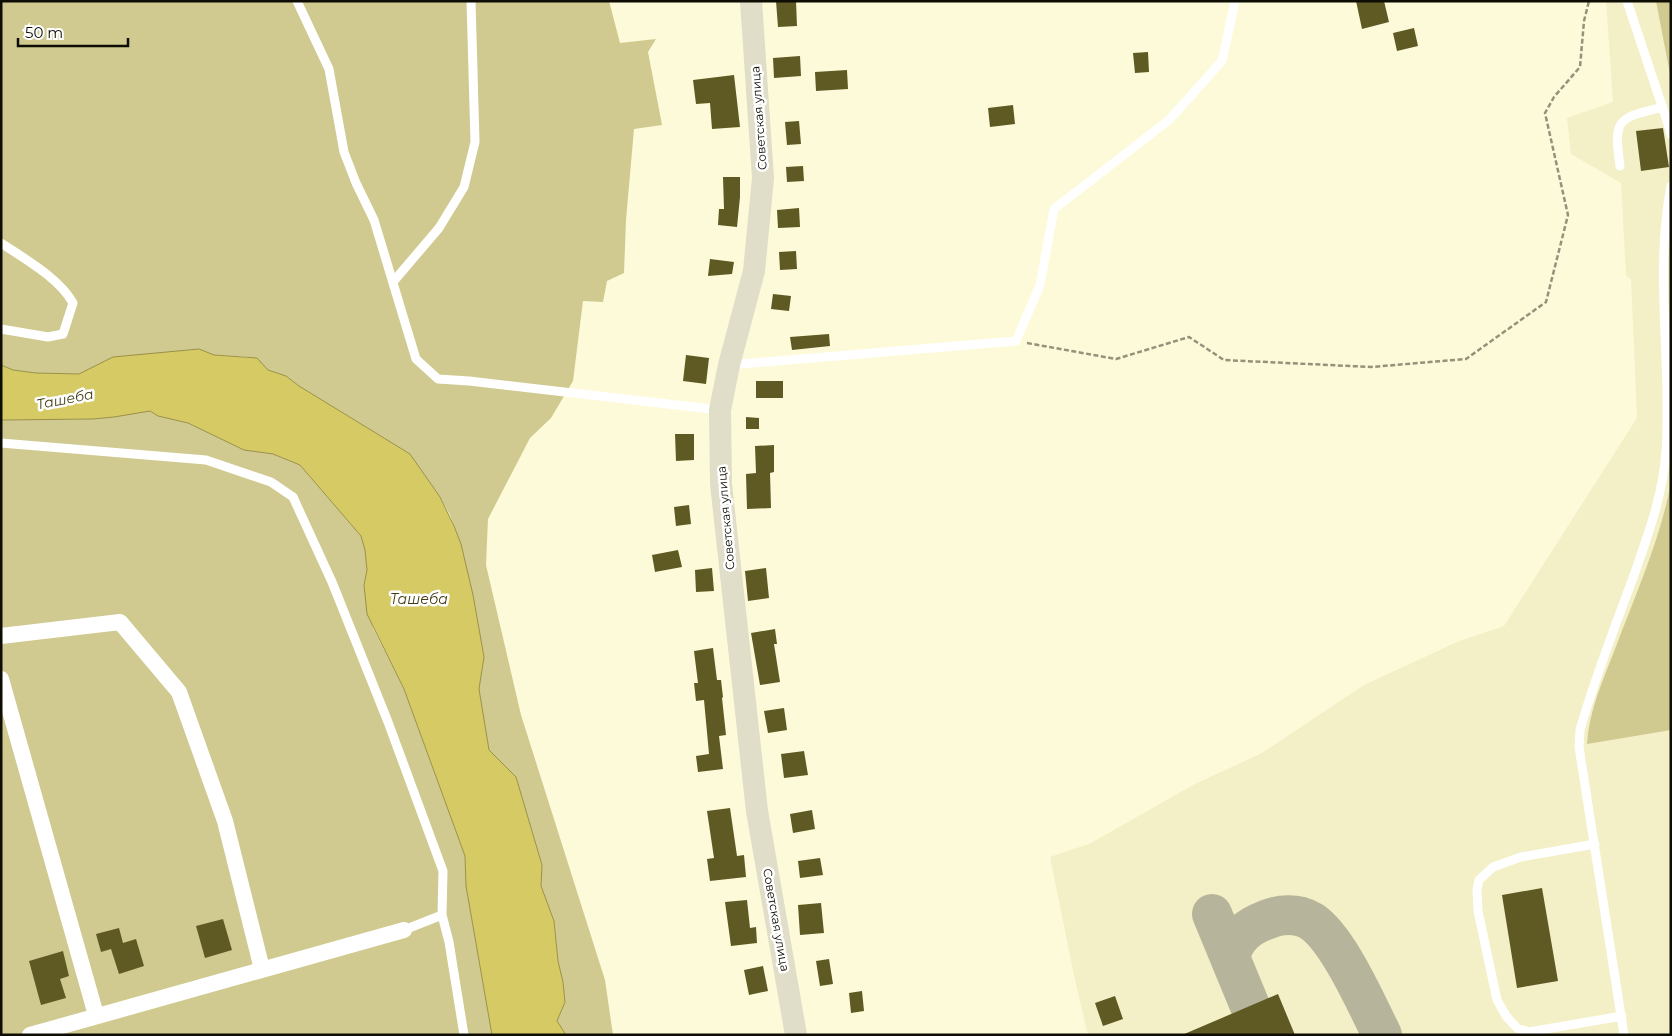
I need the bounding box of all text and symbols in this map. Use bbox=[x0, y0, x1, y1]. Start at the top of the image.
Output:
scale bar bbox=[18, 15, 128, 47]
text: 50 m bbox=[25, 23, 63, 42]
street label: Советская улица bbox=[747, 66, 770, 171]
water label: Ташеба bbox=[35, 385, 95, 413]
street label: Советская улица bbox=[713, 465, 738, 571]
water label: Ташеба bbox=[390, 590, 448, 608]
street label: Советская улица bbox=[760, 867, 793, 973]

